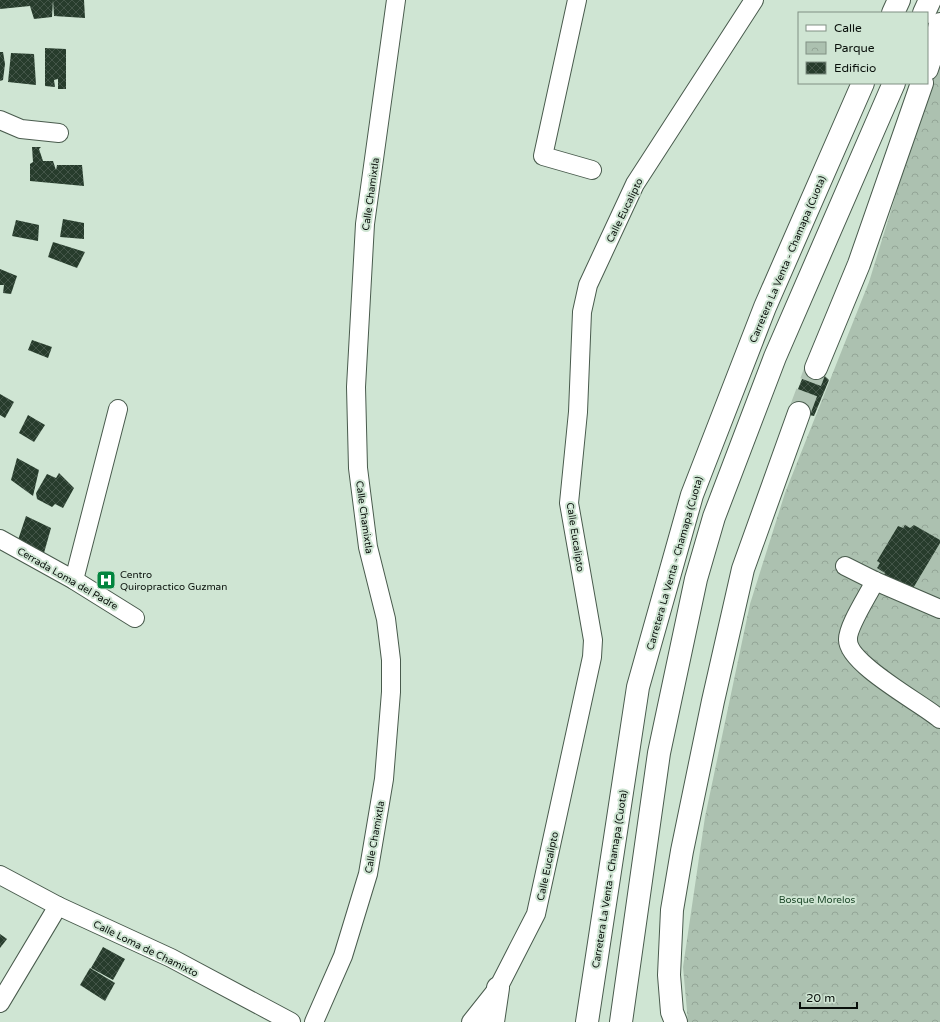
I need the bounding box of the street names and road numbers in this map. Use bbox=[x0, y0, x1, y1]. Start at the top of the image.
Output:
street label: Calle Chamixtla bbox=[360, 157, 382, 231]
street label: Carretera La Venta - Chamapa (Cuota) bbox=[747, 174, 829, 345]
street label: Calle Eucalipto bbox=[604, 176, 646, 245]
street label: Carretera La Venta - Chamapa (Cuota) bbox=[644, 475, 706, 652]
street label: Calle Chamixtla bbox=[353, 480, 375, 554]
street label: Calle Eucalipto bbox=[564, 502, 586, 573]
street label: Cerrada Loma del Padre bbox=[15, 545, 120, 613]
street label: Carretera La Venta - Chamapa (Cuota) bbox=[590, 789, 630, 969]
street label: Calle Chamixtla bbox=[363, 800, 387, 874]
street label: Calle Eucalipto bbox=[535, 831, 561, 902]
street label: Calle Loma de Chamixto bbox=[91, 918, 200, 980]

